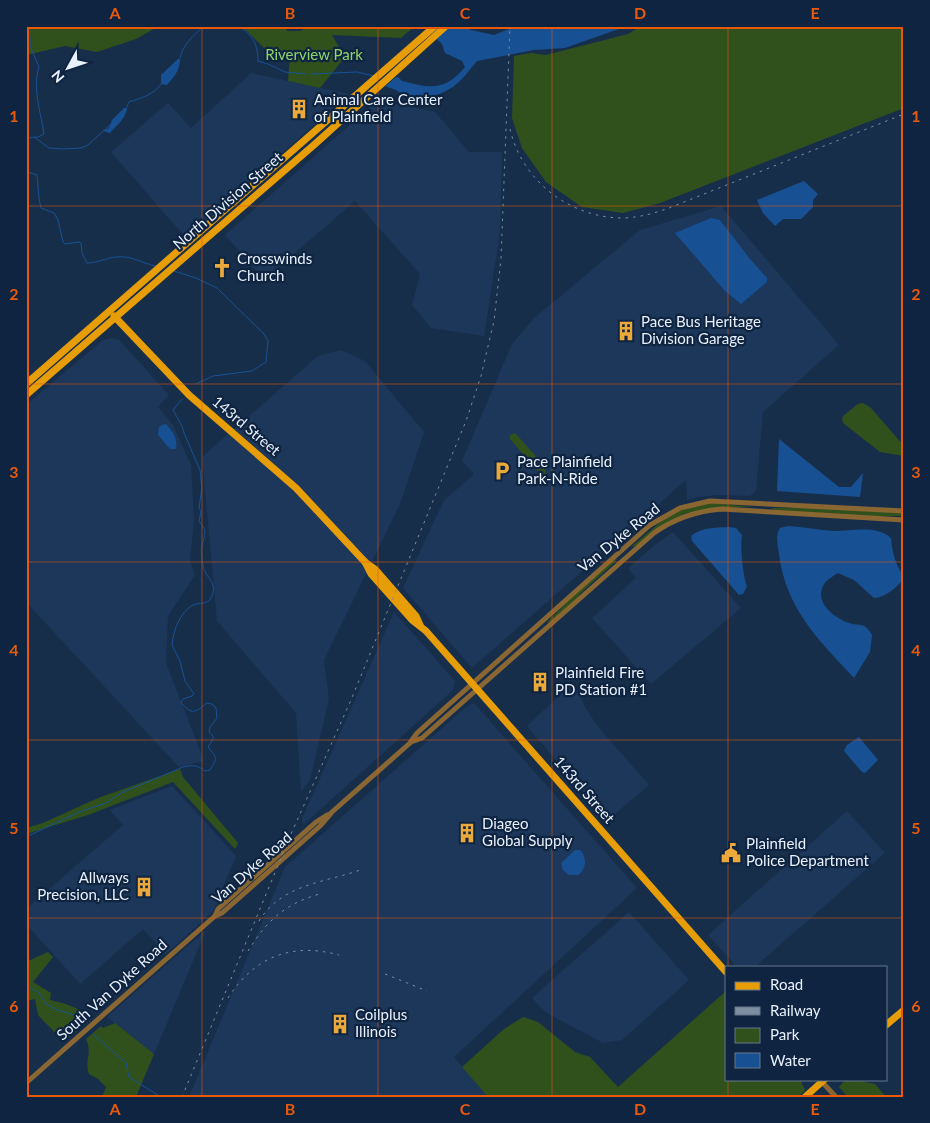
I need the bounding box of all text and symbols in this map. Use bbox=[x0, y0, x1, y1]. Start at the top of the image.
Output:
text: A bbox=[108, 3, 121, 22]
text: B bbox=[285, 3, 295, 22]
text: C bbox=[460, 3, 471, 22]
text: D bbox=[634, 3, 646, 22]
text: E bbox=[810, 3, 820, 22]
north arrow bbox=[42, 42, 92, 92]
park label: Riverview Park bbox=[265, 45, 363, 63]
text: N bbox=[48, 67, 68, 86]
place label: Animal Care Center of Plainfield bbox=[314, 90, 443, 125]
building icon: Animal Care Center of Plainfield bbox=[288, 98, 310, 120]
text: 1 bbox=[9, 106, 19, 125]
text: 1 bbox=[911, 106, 921, 125]
street label: North Division Street bbox=[169, 147, 286, 253]
place label: Crosswinds Church bbox=[237, 249, 312, 284]
church icon: Crosswinds Church bbox=[211, 257, 233, 279]
text: 2 bbox=[9, 284, 19, 303]
text: 2 bbox=[911, 284, 921, 303]
place label: Pace Bus Heritage Division Garage bbox=[641, 312, 761, 347]
building icon: Pace Bus Heritage Division Garage bbox=[615, 320, 637, 342]
street label: 143rd Street bbox=[209, 392, 285, 459]
place label: Pace Plainfield Park-N-Ride bbox=[517, 452, 612, 487]
parking icon: Pace Plainfield Park-N-Ride bbox=[491, 460, 513, 482]
text: 3 bbox=[9, 462, 19, 481]
text: 3 bbox=[911, 462, 921, 481]
street label: Van Dyke Road bbox=[574, 499, 663, 576]
text: 4 bbox=[9, 640, 19, 659]
text: 4 bbox=[911, 640, 921, 659]
place label: Plainfield Fire PD Station #1 bbox=[555, 663, 647, 698]
building icon: Plainfield Fire PD Station #1 bbox=[529, 671, 551, 693]
street label: 143rd Street bbox=[551, 752, 619, 827]
place label: Diageo Global Supply bbox=[482, 814, 573, 849]
text: 5 bbox=[9, 818, 19, 837]
text: 5 bbox=[911, 818, 921, 837]
building icon: Diageo Global Supply bbox=[456, 822, 478, 844]
street label: Van Dyke Road bbox=[208, 828, 295, 907]
place label: Plainfield Police Department bbox=[746, 834, 869, 869]
public building icon: Plainfield Police Department bbox=[720, 842, 742, 864]
place label: Allways Precision, LLC bbox=[37, 868, 129, 903]
building icon: Allways Precision, LLC bbox=[133, 876, 155, 898]
street label: South Van Dyke Road bbox=[53, 935, 170, 1043]
legend bbox=[725, 966, 888, 1080]
text: Road bbox=[770, 975, 803, 993]
text: 6 bbox=[9, 996, 19, 1015]
text: 6 bbox=[911, 996, 921, 1015]
text: Railway bbox=[770, 1001, 821, 1019]
place label: Coilplus Illinois bbox=[355, 1005, 407, 1040]
building icon: Coilplus Illinois bbox=[329, 1013, 351, 1035]
text: Park bbox=[770, 1025, 800, 1043]
text: Water bbox=[770, 1051, 811, 1069]
text: A bbox=[108, 1099, 121, 1118]
text: B bbox=[285, 1099, 295, 1118]
text: C bbox=[460, 1099, 471, 1118]
text: D bbox=[634, 1099, 646, 1118]
text: E bbox=[810, 1099, 820, 1118]

